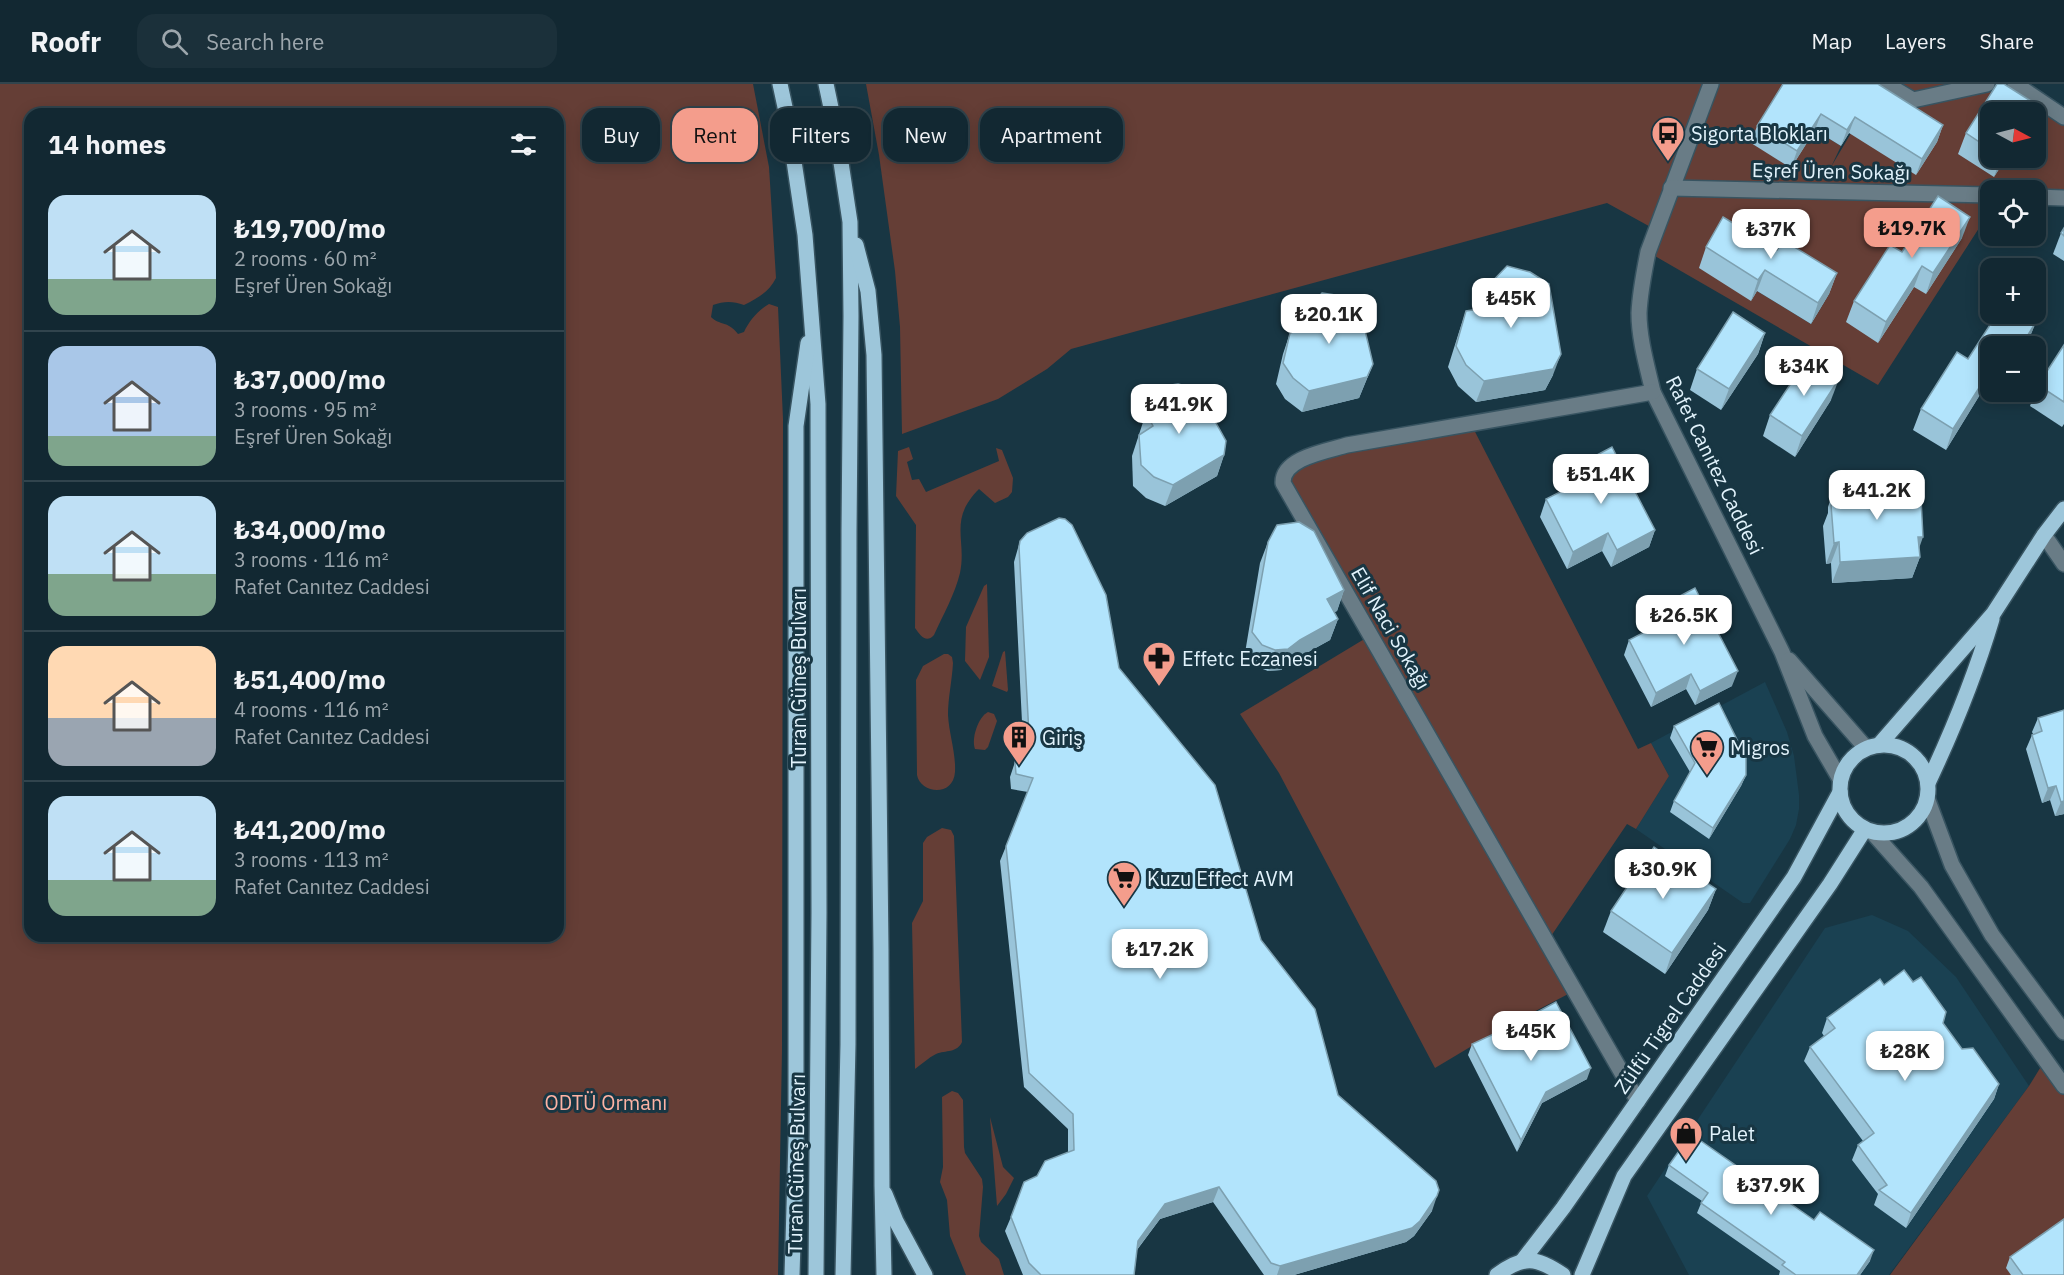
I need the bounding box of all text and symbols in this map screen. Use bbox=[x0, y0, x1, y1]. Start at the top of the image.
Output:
search box bbox=[137, 14, 557, 68]
text: Roofr bbox=[30, 23, 101, 60]
icon: search bbox=[158, 25, 191, 58]
text: Search here bbox=[206, 27, 324, 56]
text: Map bbox=[1812, 27, 1852, 55]
text: Layers bbox=[1885, 27, 1947, 55]
text: Share bbox=[1980, 27, 2034, 55]
north arrow bbox=[1980, 102, 2046, 168]
map controls bbox=[1980, 102, 2046, 402]
chip: Buy bbox=[582, 108, 660, 162]
chip: Rent bbox=[672, 108, 758, 162]
chip: Filters bbox=[770, 108, 871, 162]
chip: New bbox=[883, 108, 968, 162]
chip: Apartment bbox=[980, 108, 1123, 162]
bus stop icon: Sigorta Blokları bbox=[1650, 115, 1686, 162]
place label: Sigorta Blokları bbox=[1691, 120, 1828, 147]
text: 14 homes bbox=[48, 127, 166, 161]
icon: filters bbox=[507, 128, 540, 161]
street label: Eşref Üren Sokağı bbox=[1752, 156, 1910, 186]
button: locate bbox=[1980, 180, 2046, 246]
pin: ₺19.7K bbox=[1863, 208, 1961, 259]
pin: ₺37K bbox=[1735, 209, 1807, 260]
text: ₺19,700/mo bbox=[234, 211, 386, 245]
text: ₺19.7K bbox=[1878, 214, 1946, 241]
text: ₺37K bbox=[1746, 215, 1796, 242]
icon: home bbox=[96, 219, 168, 291]
text: 2 rooms · 60 m² bbox=[234, 245, 377, 272]
button: + bbox=[1980, 258, 2046, 324]
text: Eşref Üren Sokağı bbox=[234, 272, 392, 299]
pin: ₺45K bbox=[1475, 278, 1547, 329]
text: ₺45K bbox=[1486, 284, 1536, 311]
pin: ₺20.1K bbox=[1280, 294, 1378, 345]
text: ₺20.1K bbox=[1295, 300, 1363, 327]
button: − bbox=[1980, 336, 2046, 402]
pin: ₺34K bbox=[1768, 346, 1840, 397]
text: ₺34K bbox=[1779, 352, 1829, 379]
text: ₺37,000/mo bbox=[234, 362, 386, 396]
icon: home bbox=[96, 370, 168, 442]
street label: Rafet Canıtez Caddesi bbox=[1660, 371, 1770, 559]
pin: ₺41.9K bbox=[1130, 384, 1228, 435]
text: ₺41.9K bbox=[1145, 390, 1213, 417]
text: 3 rooms · 95 m² bbox=[234, 396, 377, 423]
text: Eşref Üren Sokağı bbox=[234, 423, 392, 450]
pin: ₺51.4K bbox=[1552, 454, 1650, 505]
text: ₺51.4K bbox=[1567, 460, 1635, 487]
pin: ₺41.2K bbox=[1828, 470, 1926, 521]
text: ₺41.2K bbox=[1843, 476, 1911, 503]
text: ₺34,000/mo bbox=[234, 512, 386, 546]
icon: home bbox=[96, 520, 168, 592]
text: 3 rooms · 116 m² bbox=[234, 546, 389, 573]
street label: Elif Naci Sokağı bbox=[1345, 562, 1437, 694]
text: Rafet Canıtez Caddesi bbox=[234, 573, 430, 600]
street label: Turan Güneş Bulvarı bbox=[785, 588, 812, 768]
pin: ₺26.5K bbox=[1635, 595, 1733, 646]
text: ₺26.5K bbox=[1650, 601, 1718, 628]
pharmacy icon: Effetc Eczanesi bbox=[1141, 640, 1177, 687]
place label: Effetc Eczanesi bbox=[1182, 645, 1318, 672]
text: ₺51,400/mo bbox=[234, 662, 386, 696]
icon: home bbox=[96, 670, 168, 742]
text: 4 rooms · 116 m² bbox=[234, 696, 389, 723]
building icon: Giriş bbox=[1001, 719, 1037, 766]
text: Rafet Canıtez Caddesi bbox=[234, 723, 430, 750]
place label: Giriş bbox=[1042, 724, 1083, 751]
supermarket icon: Migros bbox=[1689, 729, 1725, 776]
place label: Migros bbox=[1730, 734, 1790, 761]
text: ₺41,200/mo bbox=[234, 812, 386, 846]
icon: home bbox=[96, 820, 168, 892]
text: 3 rooms · 113 m² bbox=[234, 846, 389, 873]
pin: ₺30.9K bbox=[1614, 849, 1712, 900]
text: ₺30.9K bbox=[1629, 855, 1697, 882]
supermarket icon: Kuzu Effect AVM bbox=[1106, 860, 1142, 907]
place label: Kuzu Effect AVM bbox=[1147, 865, 1294, 892]
text: Rafet Canıtez Caddesi bbox=[234, 873, 430, 900]
pin: ₺17.2K bbox=[1111, 929, 1209, 980]
text: ₺17.2K bbox=[1126, 935, 1194, 962]
street label: Zülfü Tigrel Caddesi bbox=[1608, 937, 1732, 1099]
pin: ₺45K bbox=[1495, 1011, 1567, 1062]
text: ₺45K bbox=[1506, 1017, 1556, 1044]
pin: ₺28K bbox=[1869, 1031, 1941, 1082]
text: ₺28K bbox=[1880, 1037, 1930, 1064]
street label: Turan Güneş Bulvarı bbox=[781, 1074, 811, 1254]
park label: ODTÜ Ormanı bbox=[545, 1089, 667, 1116]
shop icon: Palet bbox=[1668, 1115, 1704, 1162]
place label: Palet bbox=[1709, 1120, 1755, 1147]
pin: ₺37.9K bbox=[1722, 1165, 1820, 1216]
text: ₺37.9K bbox=[1737, 1171, 1805, 1198]

